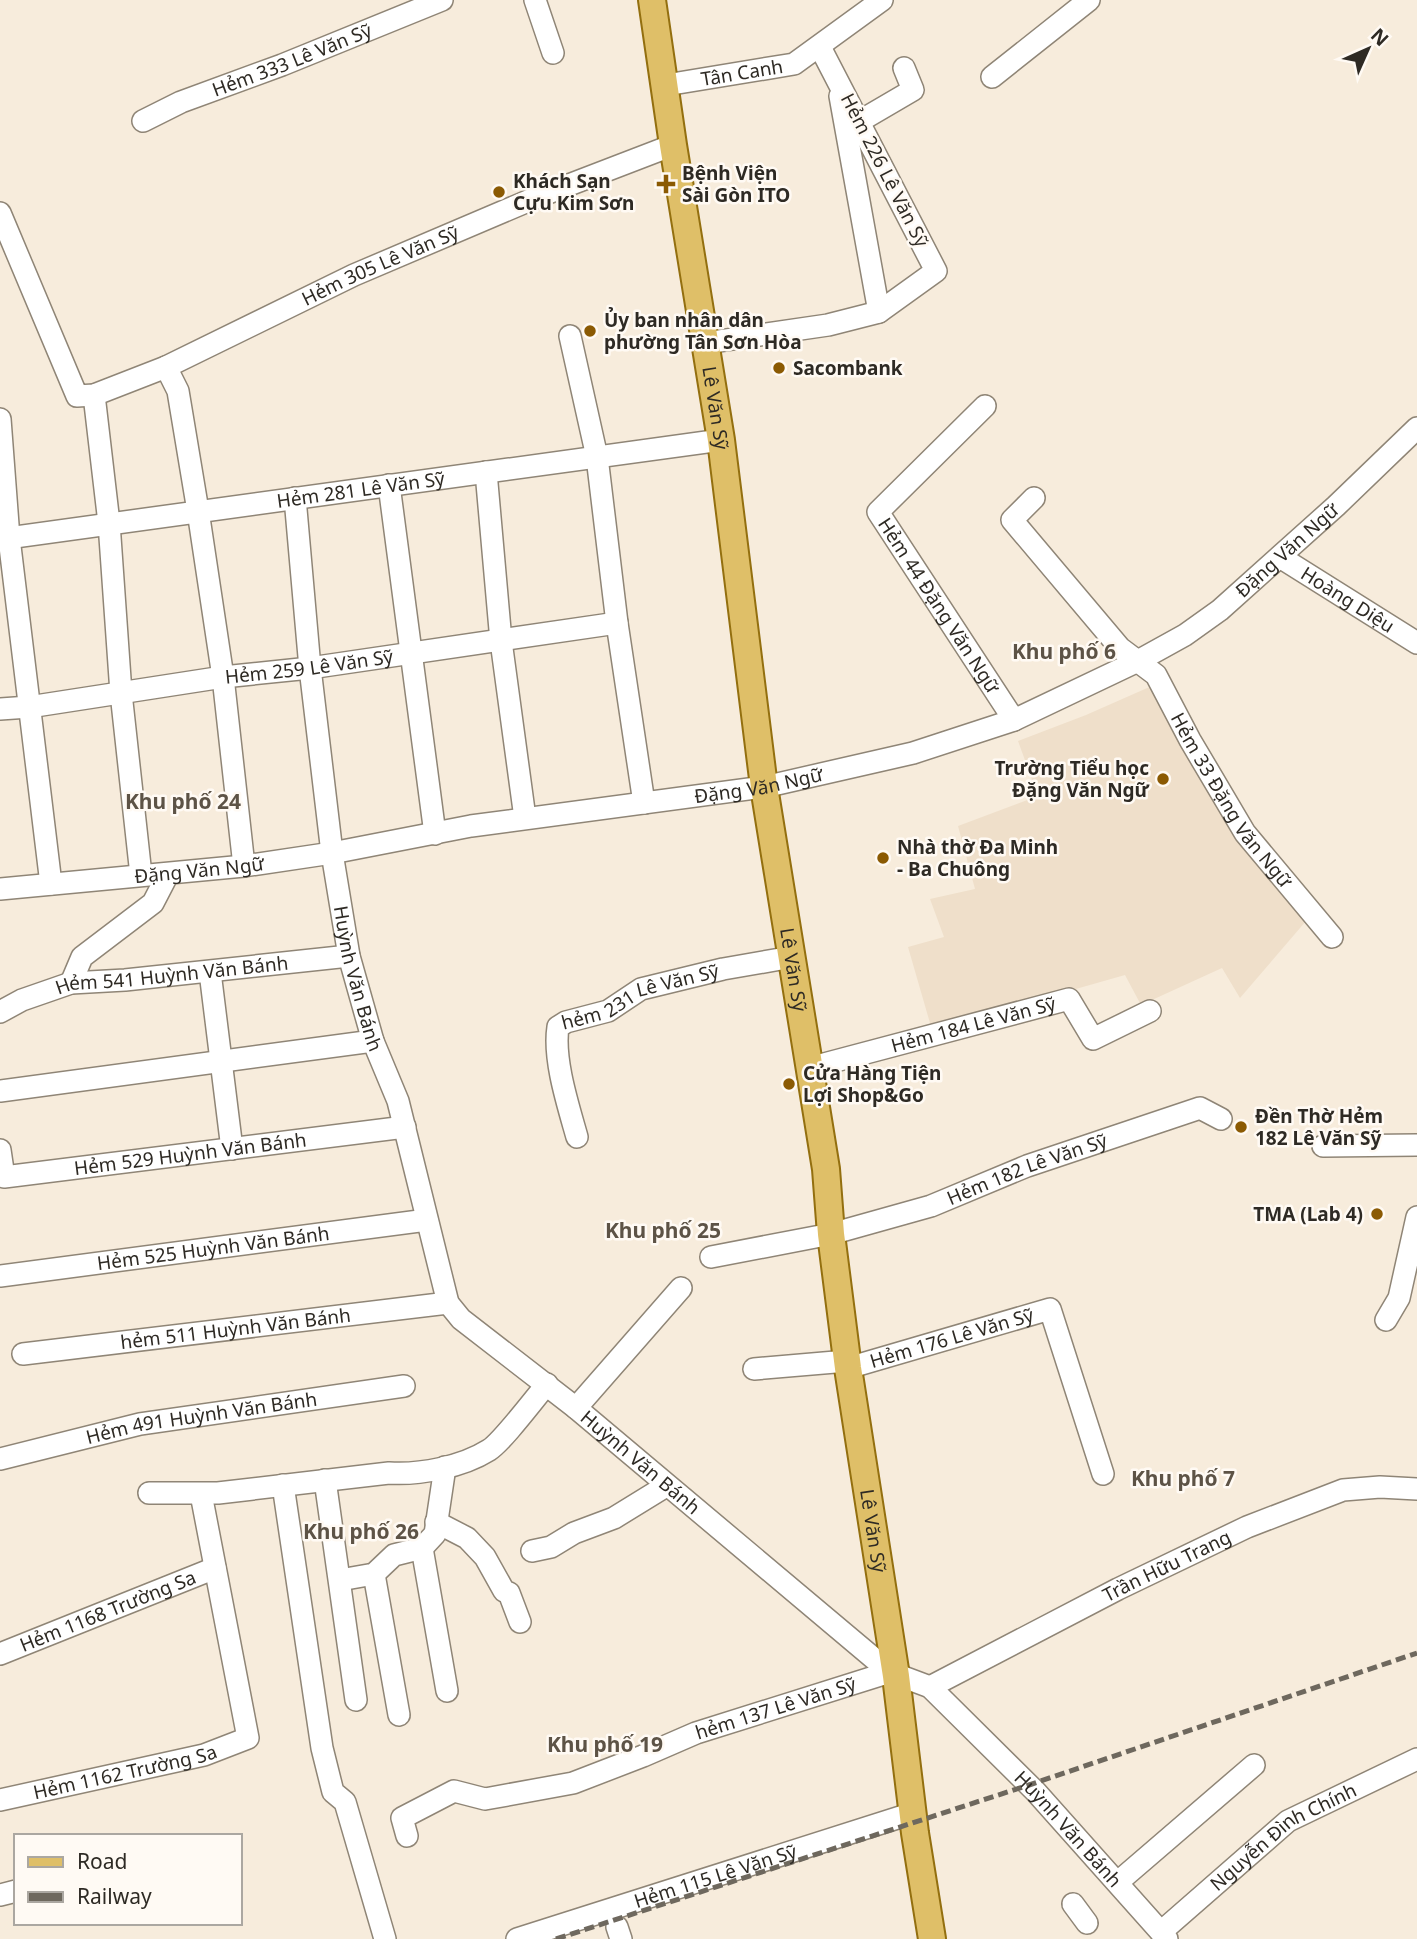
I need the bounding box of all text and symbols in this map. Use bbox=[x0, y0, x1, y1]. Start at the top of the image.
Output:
north arrow bbox=[1333, 14, 1403, 84]
street label: Hẻm 333 Lê Văn Sỹ bbox=[208, 17, 376, 103]
text: N bbox=[1365, 22, 1395, 52]
street label: Tân Canh bbox=[699, 53, 785, 92]
street label: Hẻm 226 Lê Văn Sỹ bbox=[835, 89, 935, 252]
place label: Bệnh Viện Sài Gòn ITO bbox=[682, 160, 790, 208]
place label: Khách Sạn Cựu Kim Sơn bbox=[513, 168, 634, 216]
marker: Bệnh Viện Sài Gòn ITO bbox=[656, 174, 676, 194]
marker: Khách Sạn Cựu Kim Sơn bbox=[491, 184, 507, 200]
street label: Hẻm 305 Lê Văn Sỹ bbox=[297, 219, 463, 312]
place label: Ủy ban nhân dân phường Tân Sơn Hòa bbox=[604, 307, 802, 355]
marker: Ủy ban nhân dân phường Tân Sơn Hòa bbox=[582, 323, 598, 339]
place label: Sacombank bbox=[793, 355, 903, 381]
marker: Sacombank bbox=[771, 360, 787, 376]
street label: Lê Văn Sỹ bbox=[696, 364, 735, 452]
street label: Hẻm 281 Lê Văn Sỹ bbox=[275, 465, 447, 514]
street label: Đặng Văn Ngữ bbox=[1230, 496, 1345, 603]
street label: Hẻm 44 Đặng Văn Ngữ bbox=[872, 513, 1006, 699]
street label: Hoàng Diệu bbox=[1296, 560, 1400, 639]
district label: Khu phố 6 bbox=[1012, 637, 1116, 665]
street label: Hẻm 259 Lê Văn Sỹ bbox=[224, 643, 395, 690]
street label: Hẻm 33 Đặng Văn Ngữ bbox=[1165, 708, 1299, 894]
place label: Trường Tiểu học Đặng Văn Ngữ bbox=[995, 755, 1151, 803]
street label: Đặng Văn Ngữ bbox=[693, 761, 826, 809]
marker: Trường Tiểu học Đặng Văn Ngữ bbox=[1155, 771, 1171, 787]
district label: Khu phố 24 bbox=[125, 787, 241, 815]
place label: Nhà thờ Đa Minh - Ba Chuông bbox=[897, 834, 1058, 882]
street label: Đặng Văn Ngữ bbox=[133, 850, 267, 889]
marker: Nhà thờ Đa Minh - Ba Chuông bbox=[875, 850, 891, 866]
street label: Huỳnh Văn Bánh bbox=[328, 904, 389, 1055]
street label: Lê Văn Sỹ bbox=[774, 926, 813, 1013]
street label: Hẻm 541 Huỳnh Văn Bánh bbox=[52, 950, 289, 1001]
street label: hẻm 231 Lê Văn Sỹ bbox=[559, 957, 722, 1036]
street label: Hẻm 184 Lê Văn Sỹ bbox=[888, 990, 1059, 1059]
place label: Cửa Hàng Tiện Lợi Shop&Go bbox=[803, 1060, 941, 1108]
marker: Cửa Hàng Tiện Lợi Shop&Go bbox=[781, 1076, 797, 1092]
place label: Đền Thờ Hẻm 182 Lê Văn Sỹ bbox=[1255, 1103, 1383, 1151]
marker: Đền Thờ Hẻm 182 Lê Văn Sỹ bbox=[1233, 1119, 1249, 1135]
street label: Hẻm 529 Huỳnh Văn Bánh bbox=[73, 1126, 308, 1181]
street label: Hẻm 182 Lê Văn Sỹ bbox=[943, 1127, 1111, 1211]
place label: TMA (Lab 4) bbox=[1253, 1201, 1363, 1227]
marker: TMA (Lab 4) bbox=[1369, 1206, 1385, 1222]
district label: Khu phố 25 bbox=[605, 1216, 721, 1244]
street label: Hẻm 525 Huỳnh Văn Bánh bbox=[95, 1220, 331, 1276]
street label: Hẻm 176 Lê Văn Sỹ bbox=[867, 1301, 1037, 1374]
street label: hẻm 511 Huỳnh Văn Bánh bbox=[119, 1302, 352, 1355]
street label: Hẻm 491 Huỳnh Văn Bánh bbox=[83, 1386, 319, 1450]
street label: Huỳnh Văn Bánh bbox=[575, 1404, 706, 1520]
district label: Khu phố 7 bbox=[1131, 1464, 1235, 1492]
street label: Lê Văn Sỹ bbox=[854, 1487, 893, 1575]
district label: Khu phố 26 bbox=[303, 1517, 419, 1545]
street label: Trần Hữu Trang bbox=[1098, 1524, 1235, 1608]
street label: Hẻm 1168 Trường Sa bbox=[16, 1564, 200, 1658]
street label: hẻm 137 Lê Văn Sỹ bbox=[692, 1670, 859, 1745]
district label: Khu phố 19 bbox=[547, 1730, 663, 1758]
street label: Hẻm 1162 Trường Sa bbox=[31, 1738, 221, 1805]
street label: Huỳnh Văn Bánh bbox=[1009, 1765, 1128, 1893]
street label: Nguyễn Đình Chính bbox=[1204, 1777, 1361, 1897]
legend bbox=[14, 1834, 242, 1925]
street label: Hẻm 115 Lê Văn Sỹ bbox=[631, 1838, 800, 1914]
text: Road bbox=[77, 1847, 127, 1875]
text: Railway bbox=[77, 1882, 152, 1910]

